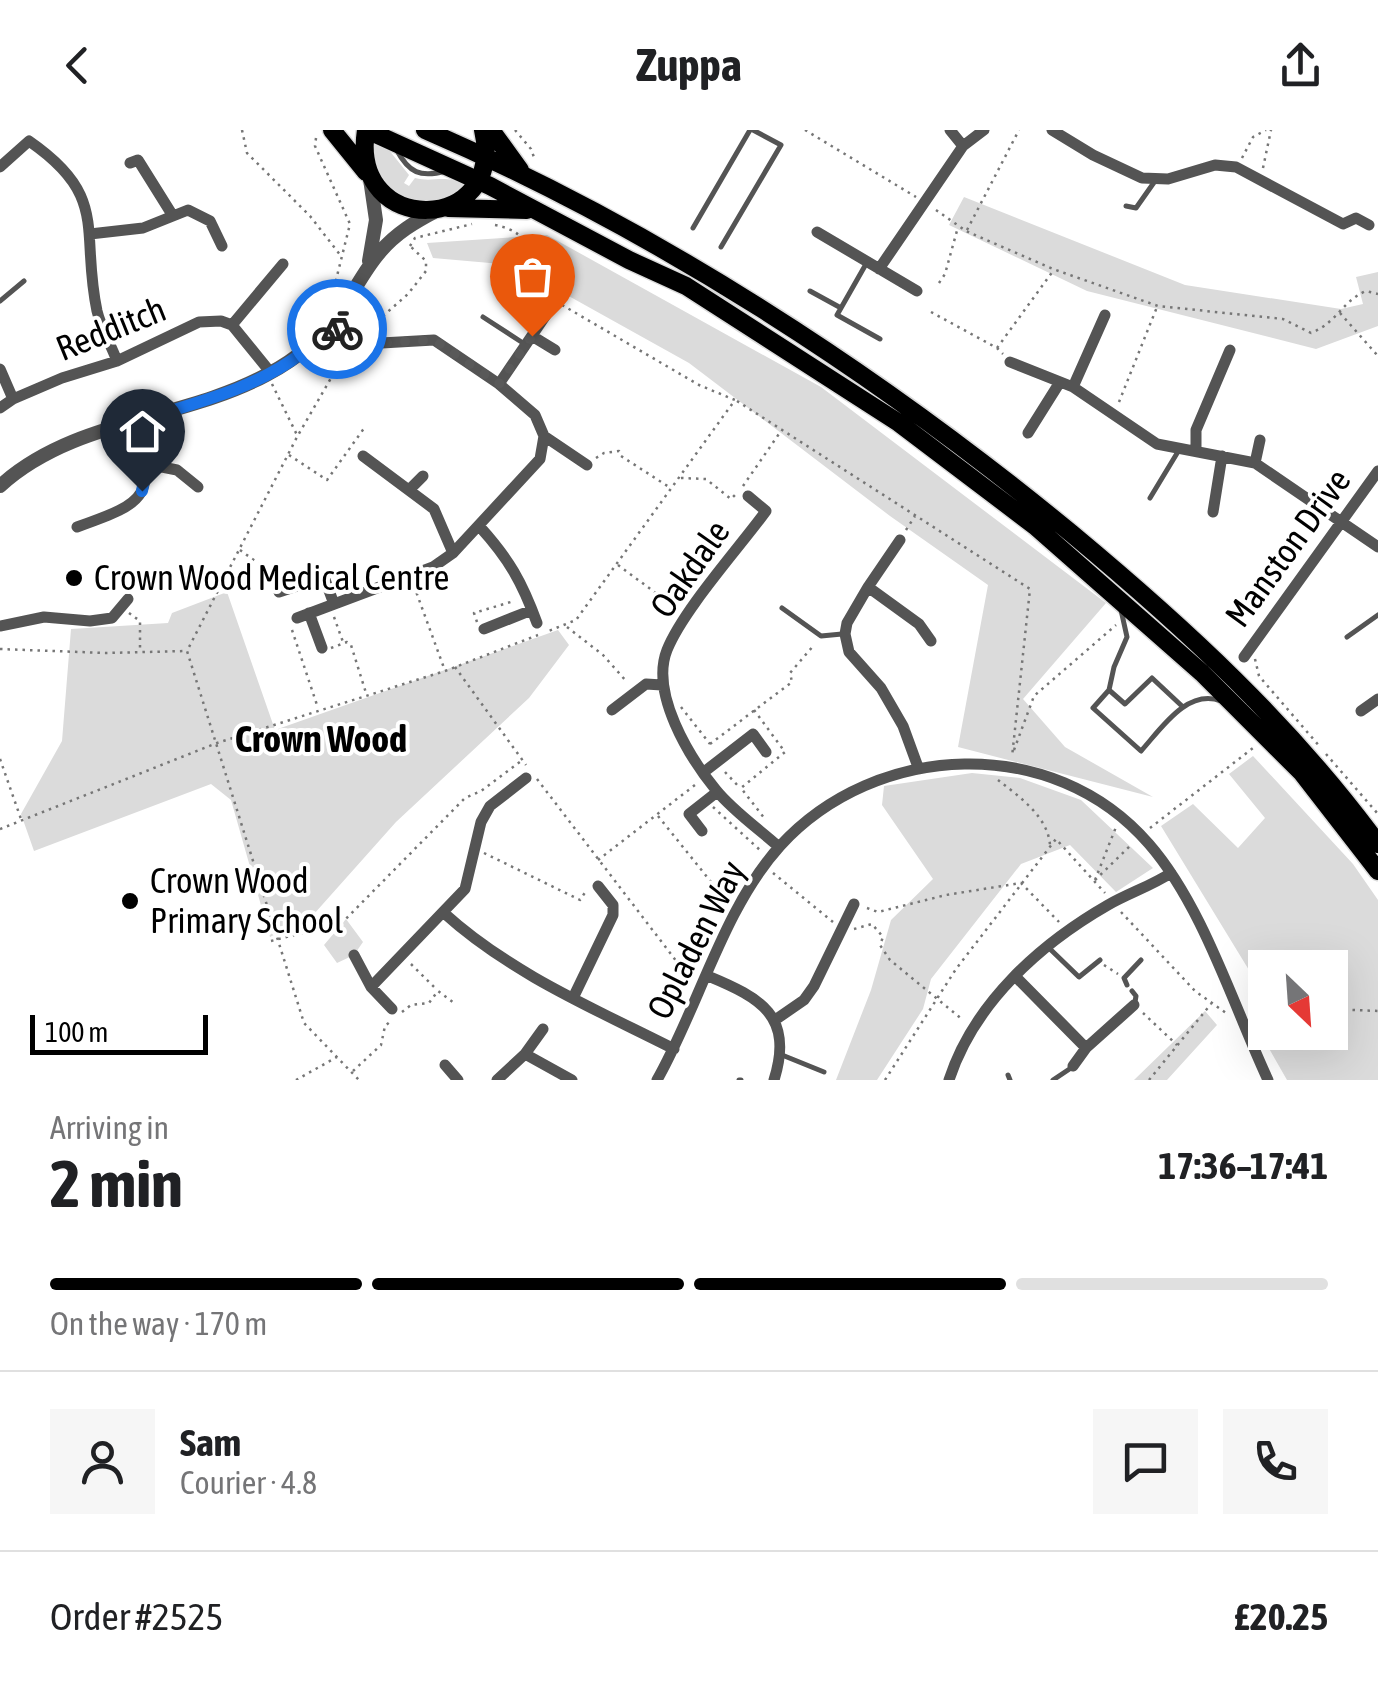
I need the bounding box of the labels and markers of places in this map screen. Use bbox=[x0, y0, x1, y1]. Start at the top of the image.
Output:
pin bbox=[490, 234, 575, 337]
pin bbox=[100, 389, 185, 492]
place label: Crown Wood Medical Centre bbox=[94, 557, 449, 597]
marker: Crown Wood Medical Centre bbox=[63, 567, 85, 589]
place label: Crown Wood Primary School bbox=[150, 860, 343, 940]
marker: Crown Wood Primary School bbox=[119, 890, 141, 912]

